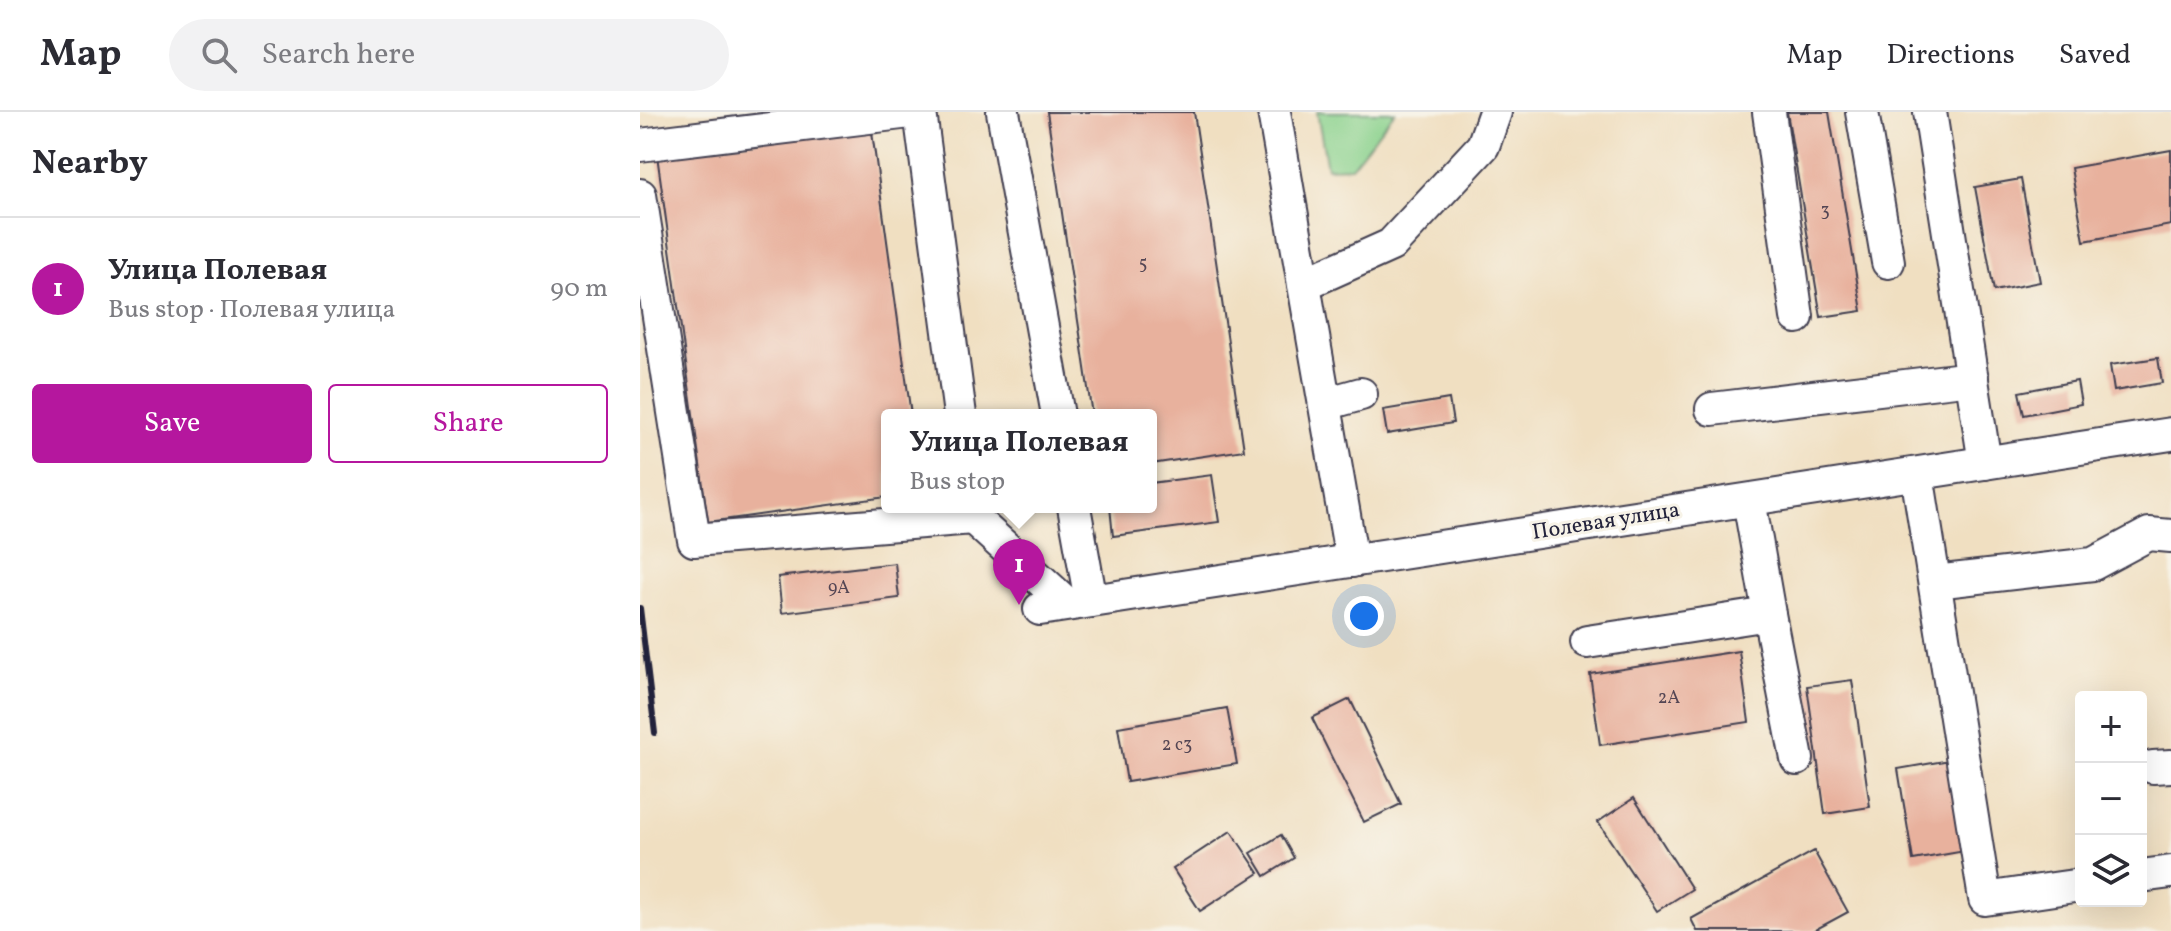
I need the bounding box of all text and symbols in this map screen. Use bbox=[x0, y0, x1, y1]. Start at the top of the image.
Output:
search box bbox=[169, 19, 729, 91]
text: Map bbox=[40, 29, 121, 82]
icon: search bbox=[197, 33, 241, 77]
text: Search here bbox=[261, 34, 415, 76]
text: Map bbox=[1787, 36, 1843, 75]
text: Directions bbox=[1887, 36, 2015, 75]
text: Saved bbox=[2059, 36, 2131, 75]
text: Nearby bbox=[32, 141, 148, 188]
house number: 3 bbox=[1820, 199, 1830, 224]
text: Улица Полевая bbox=[108, 250, 327, 292]
house number: 5 bbox=[1139, 252, 1147, 277]
text: 1 bbox=[53, 271, 63, 307]
text: 90 m bbox=[550, 271, 608, 307]
text: Bus stop · Полевая улица bbox=[108, 292, 396, 328]
button: Save bbox=[32, 384, 312, 463]
button: Share bbox=[328, 384, 608, 463]
popup bbox=[881, 409, 1157, 513]
text: Улица Полевая bbox=[909, 422, 1129, 464]
text: Bus stop bbox=[909, 464, 1005, 500]
street label: Полевая улица bbox=[1530, 495, 1682, 549]
pin: 1 bbox=[993, 539, 1045, 605]
house number: 9А bbox=[828, 576, 850, 601]
your location bbox=[1344, 596, 1384, 636]
house number: 2А bbox=[1658, 686, 1680, 711]
map controls bbox=[2075, 691, 2147, 907]
button: + bbox=[2075, 691, 2147, 763]
house number: 2 с3 bbox=[1162, 733, 1192, 758]
button: − bbox=[2075, 763, 2147, 835]
button: layers bbox=[2075, 835, 2147, 907]

